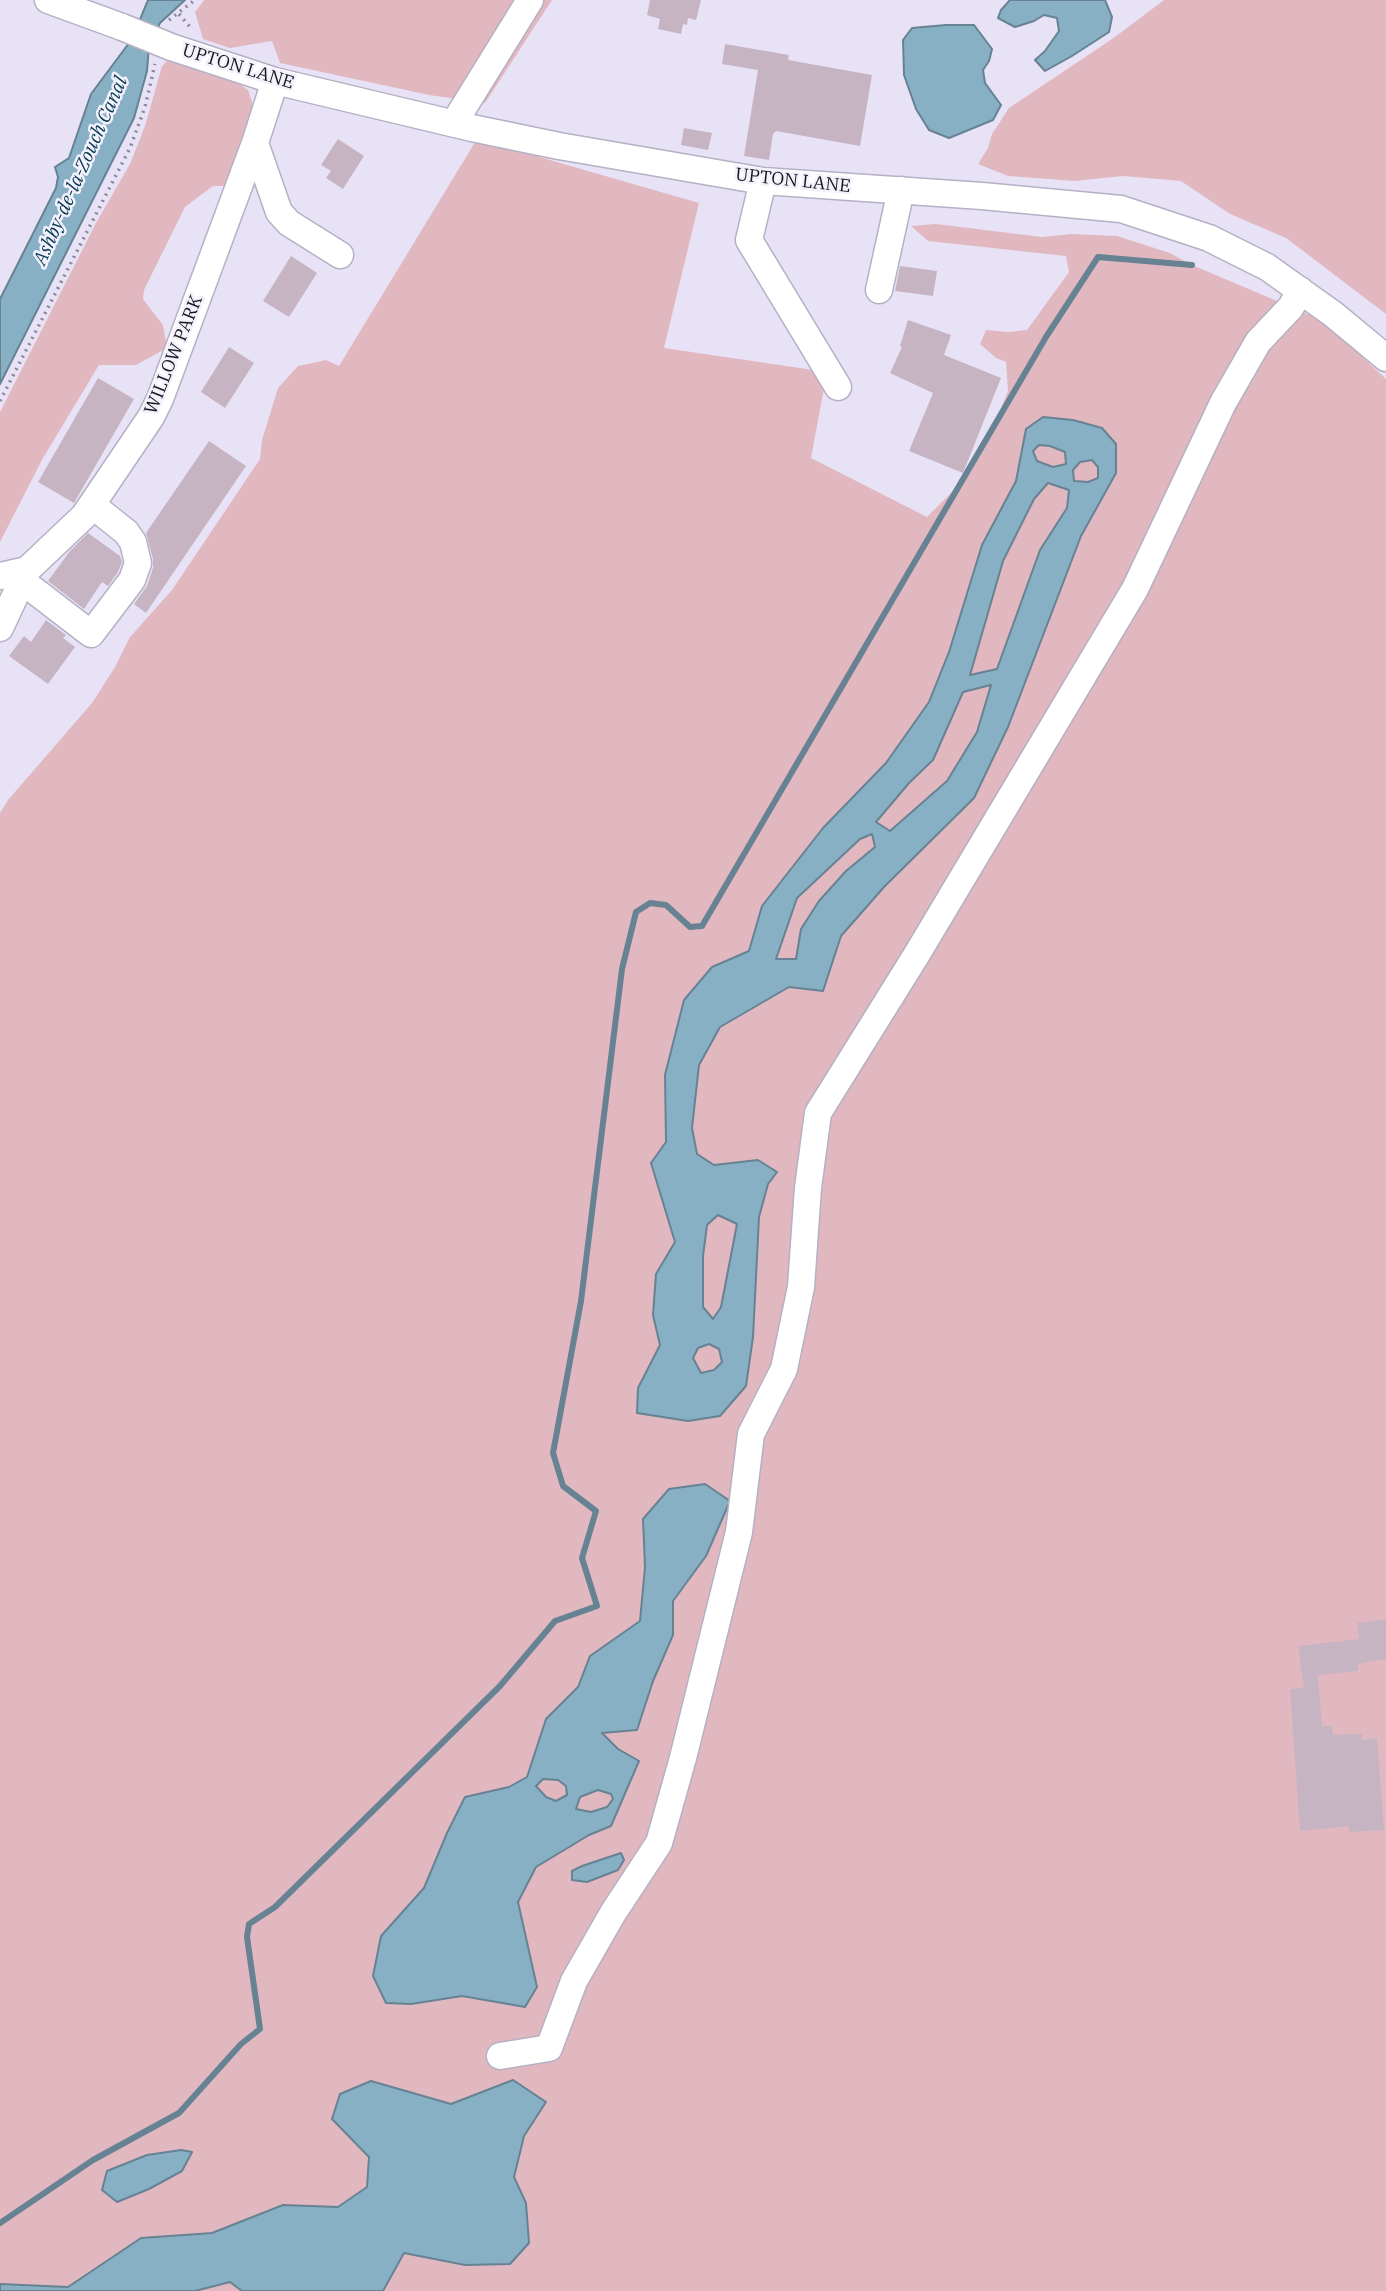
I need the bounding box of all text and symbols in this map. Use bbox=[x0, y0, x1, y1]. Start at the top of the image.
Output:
street label: UPTON LANE bbox=[179, 40, 297, 94]
water label: Ashby-de-la-Zouch Canal bbox=[29, 73, 133, 269]
street label: UPTON LANE bbox=[734, 164, 852, 198]
street label: WILLOW PARK bbox=[140, 292, 208, 418]

